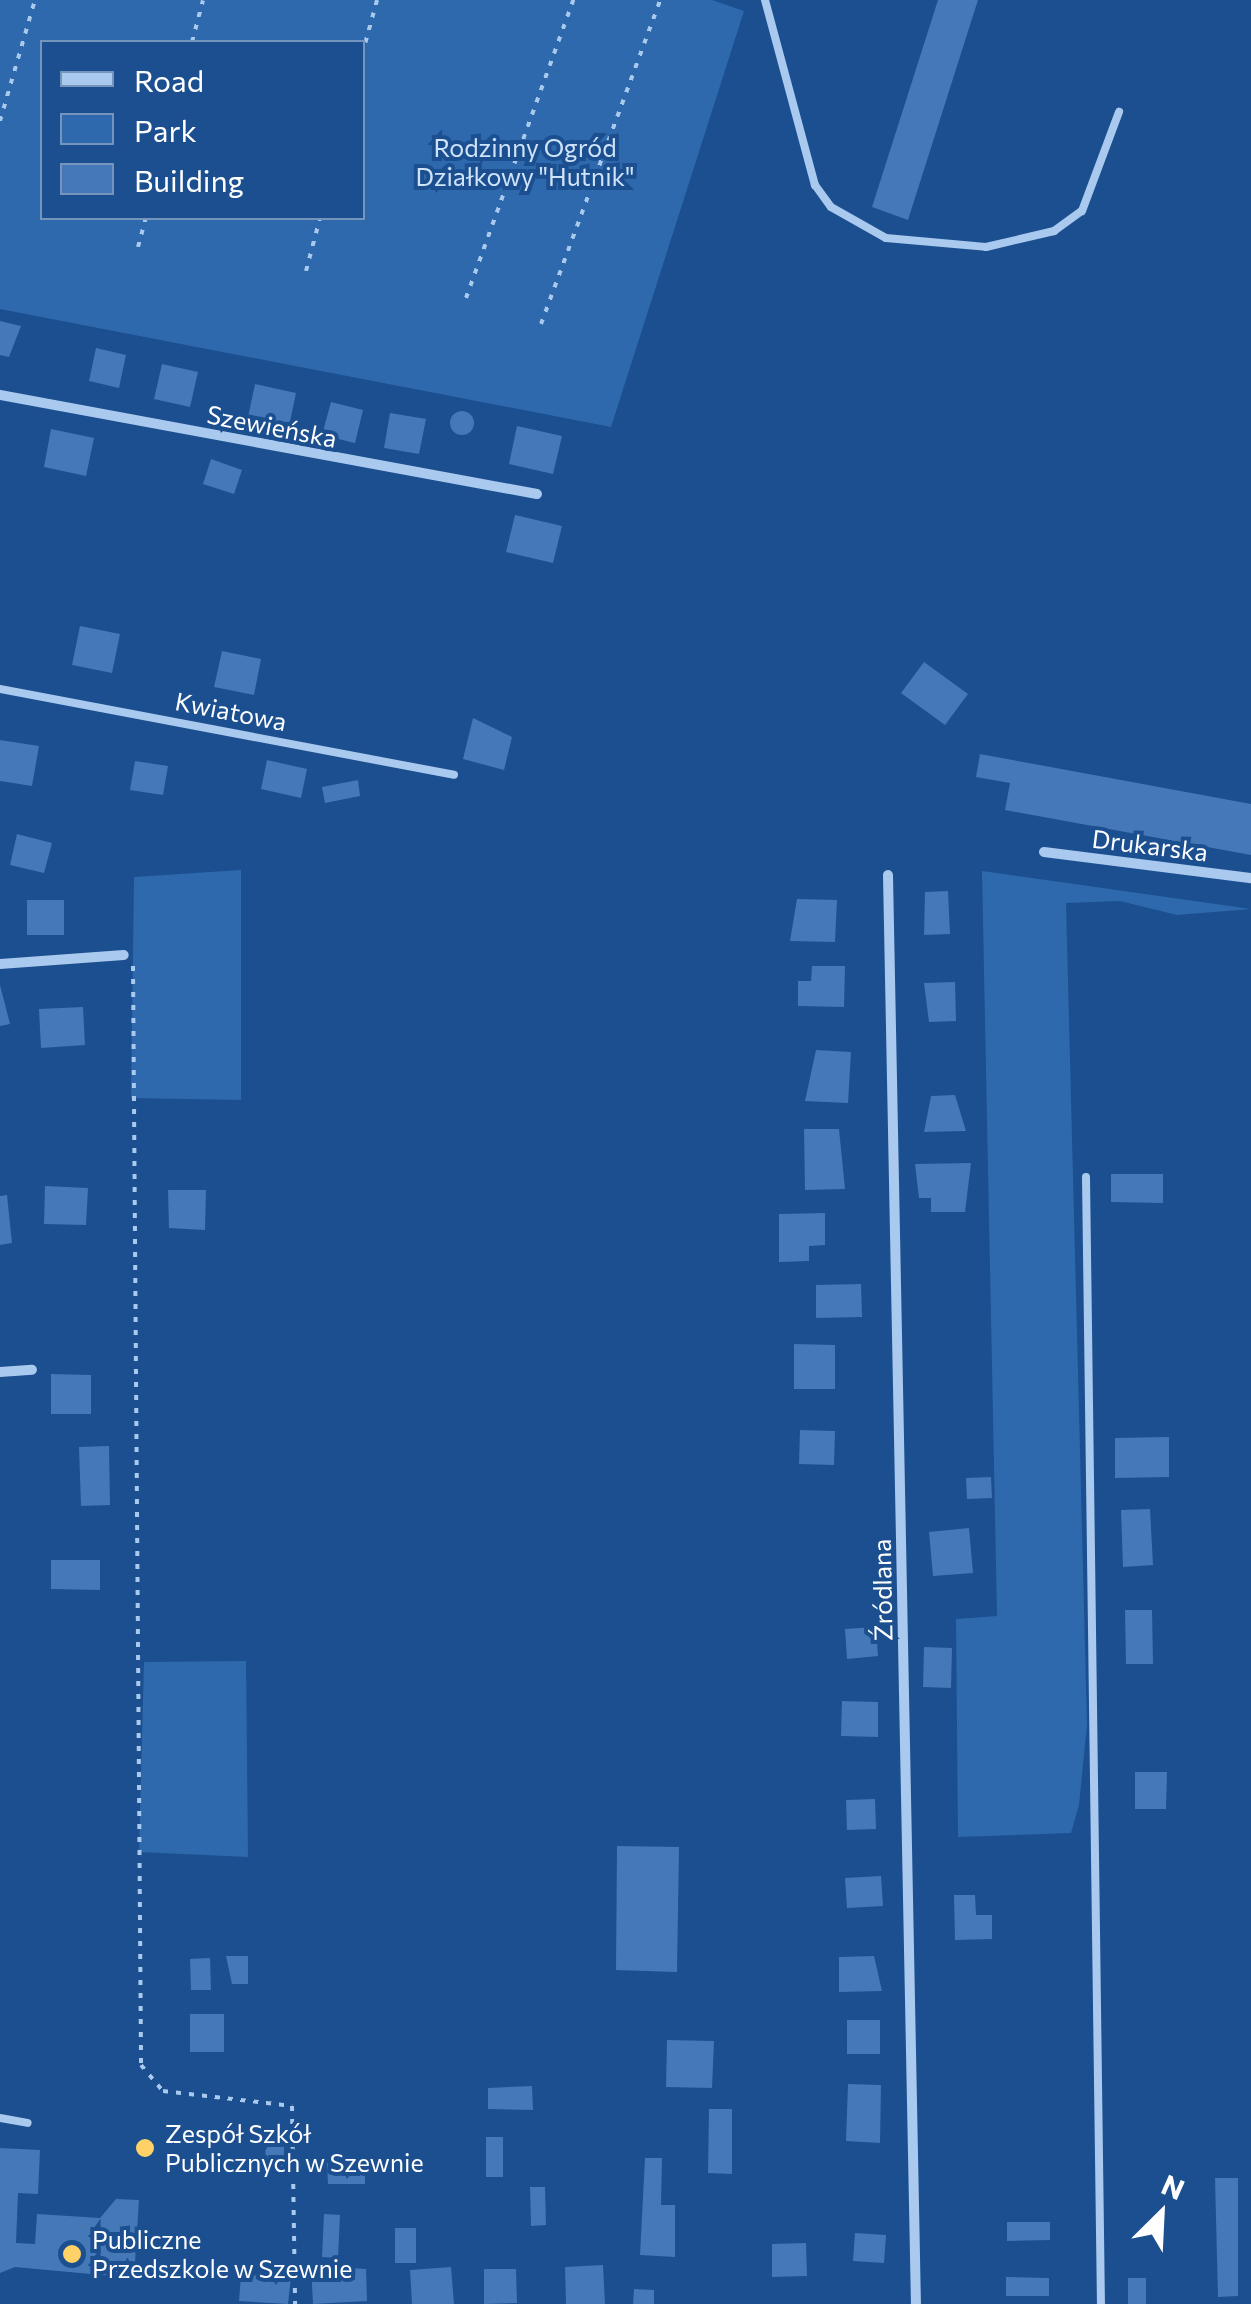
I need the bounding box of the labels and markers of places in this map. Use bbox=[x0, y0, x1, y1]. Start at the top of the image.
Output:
place label: Zespół Szkół Publicznych w Szewnie bbox=[165, 2119, 424, 2178]
marker: Zespół Szkół Publicznych w Szewnie bbox=[134, 2137, 156, 2159]
place label: Publiczne Przedszkole w Szewnie bbox=[92, 2225, 352, 2284]
marker: Publiczne Przedszkole w Szewnie bbox=[61, 2243, 83, 2265]

